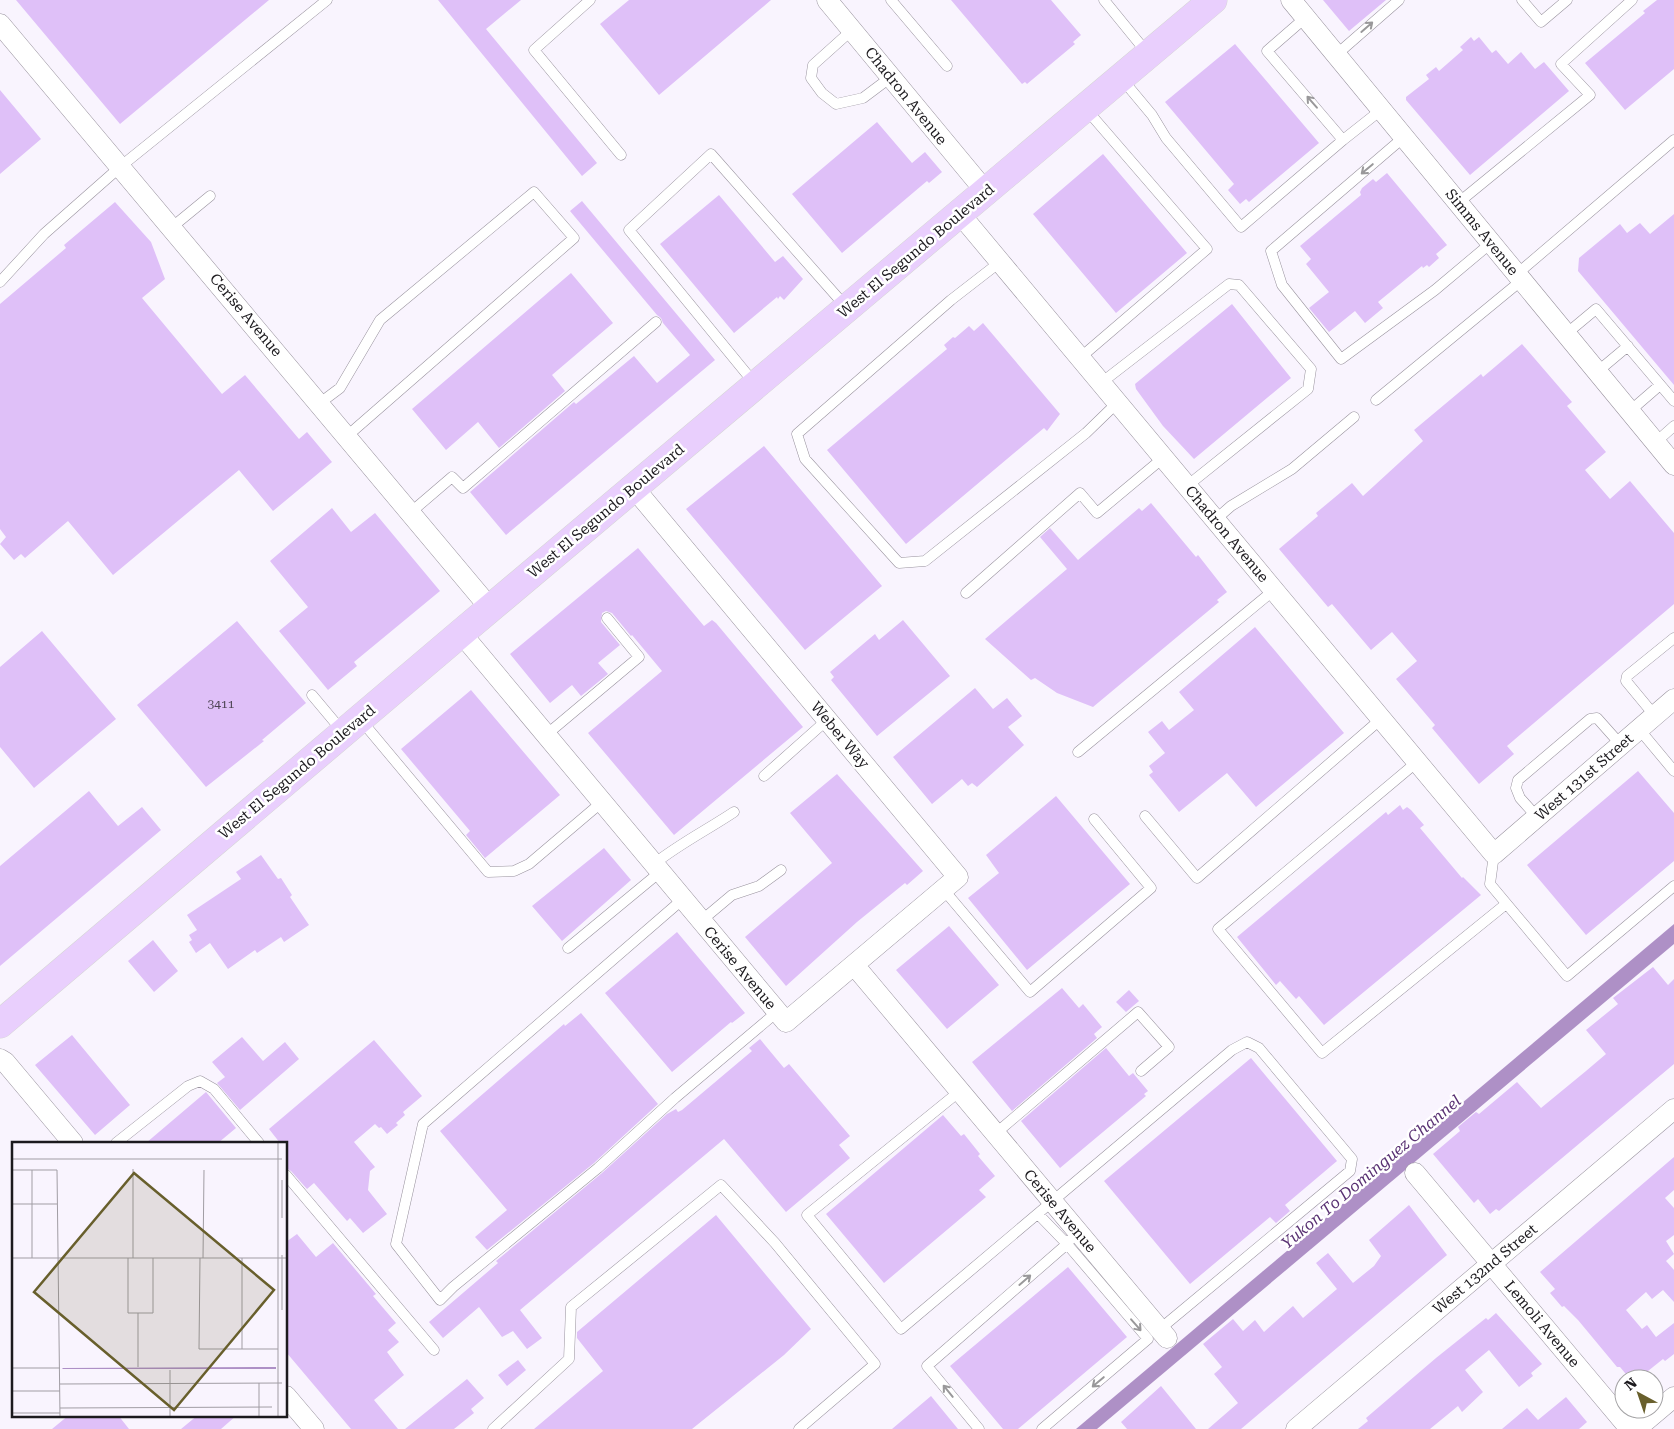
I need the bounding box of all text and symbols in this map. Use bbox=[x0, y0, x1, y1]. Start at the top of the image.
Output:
one-way arrow bbox=[1361, 22, 1374, 33]
street label: Chadron Avenue bbox=[861, 44, 951, 148]
one-way arrow bbox=[1306, 96, 1317, 109]
one-way arrow bbox=[1360, 163, 1373, 174]
street label: West El Segundo Boulevard bbox=[834, 180, 998, 322]
street label: Simms Avenue bbox=[1442, 185, 1522, 279]
street label: Cerise Avenue bbox=[206, 270, 286, 360]
street label: West El Segundo Boulevard bbox=[524, 440, 688, 582]
street label: Chadron Avenue bbox=[1181, 482, 1273, 586]
house number: 3411 bbox=[208, 697, 235, 711]
street label: Weber Way bbox=[807, 698, 873, 772]
street label: West El Segundo Boulevard bbox=[215, 701, 379, 843]
street label: West 131st Street bbox=[1531, 729, 1637, 824]
street label: Cerise Avenue bbox=[700, 923, 780, 1013]
water label: Yukon To Dominguez Channel bbox=[1277, 1091, 1465, 1253]
inset map bbox=[12, 1142, 288, 1416]
street label: Cerise Avenue bbox=[1020, 1166, 1100, 1256]
street label: West 132nd Street bbox=[1429, 1220, 1541, 1318]
one-way arrow bbox=[1018, 1275, 1031, 1286]
street label: Lemoli Avenue bbox=[1501, 1277, 1583, 1371]
one-way arrow bbox=[1131, 1318, 1142, 1331]
north arrow bbox=[1614, 1369, 1664, 1419]
text: N bbox=[1621, 1374, 1640, 1394]
one-way arrow bbox=[1091, 1376, 1104, 1388]
one-way arrow bbox=[943, 1385, 954, 1398]

